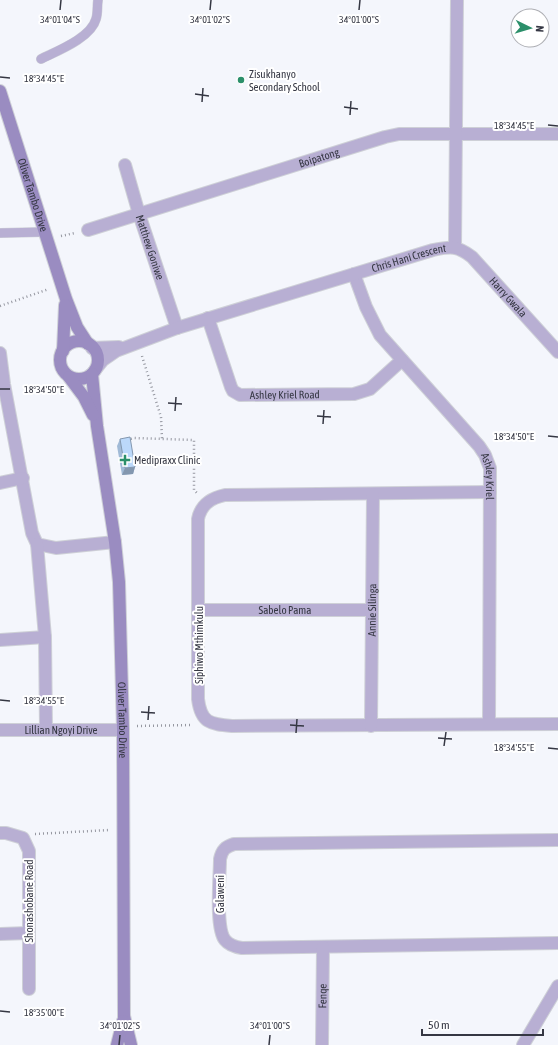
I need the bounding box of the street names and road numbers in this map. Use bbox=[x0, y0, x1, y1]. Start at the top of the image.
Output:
street label: Boipatong bbox=[297, 146, 341, 170]
street label: Oliver Tambo Drive bbox=[16, 157, 50, 233]
street label: Matthew Goniwe bbox=[134, 213, 166, 281]
street label: Chris Hani Crescent bbox=[370, 242, 447, 274]
street label: Harry Gwala bbox=[487, 275, 529, 319]
street label: Ashley Kriel Road bbox=[250, 388, 320, 401]
street label: Ashley Kriel bbox=[479, 451, 496, 500]
street label: Annie Silinga bbox=[366, 584, 378, 636]
street label: Sabelo Pama bbox=[259, 604, 311, 616]
street label: Siphiwo Mthimkulu bbox=[193, 606, 205, 684]
street label: Oliver Tambo Drive bbox=[116, 682, 129, 758]
street label: Lillian Ngoyi Drive bbox=[24, 724, 98, 736]
street label: Shonashobane Road bbox=[23, 859, 35, 943]
street label: Galaweni bbox=[214, 875, 226, 913]
street label: Fenqe bbox=[316, 984, 329, 1008]

